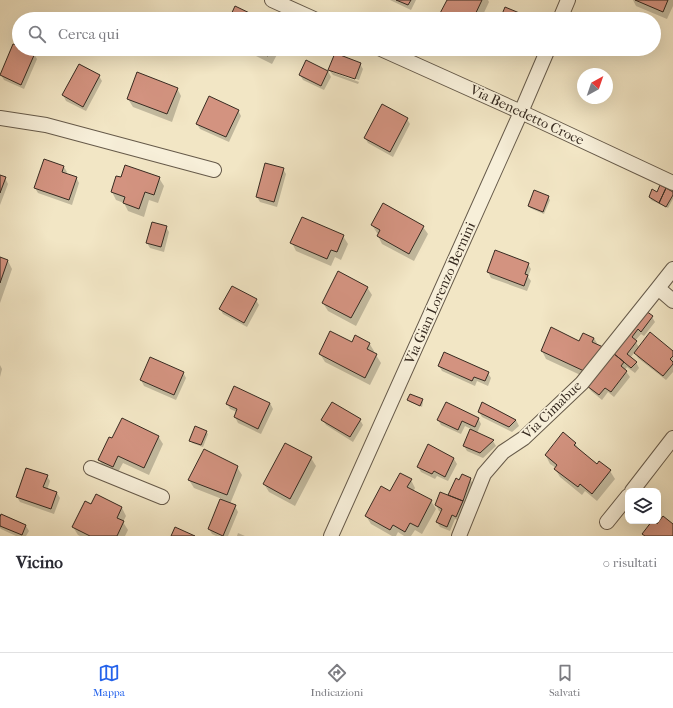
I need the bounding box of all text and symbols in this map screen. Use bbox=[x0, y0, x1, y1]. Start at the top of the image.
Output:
search box bbox=[12, 12, 661, 56]
icon: search bbox=[26, 23, 48, 45]
text: Cerca qui bbox=[58, 25, 119, 43]
north arrow bbox=[577, 68, 613, 104]
street label: Via Benedetto Croce bbox=[466, 81, 587, 149]
street label: Via Gian Lorenzo Bernini bbox=[401, 219, 479, 368]
street label: Via Cimabue bbox=[518, 377, 585, 443]
map controls bbox=[625, 488, 661, 524]
button: layers bbox=[625, 488, 661, 524]
text: Vicino bbox=[16, 552, 63, 572]
text: 0 risultati bbox=[603, 555, 657, 570]
tab: Mappa bbox=[93, 662, 125, 699]
tab: Indicazioni bbox=[310, 662, 363, 699]
tab: Salvati bbox=[549, 662, 580, 699]

